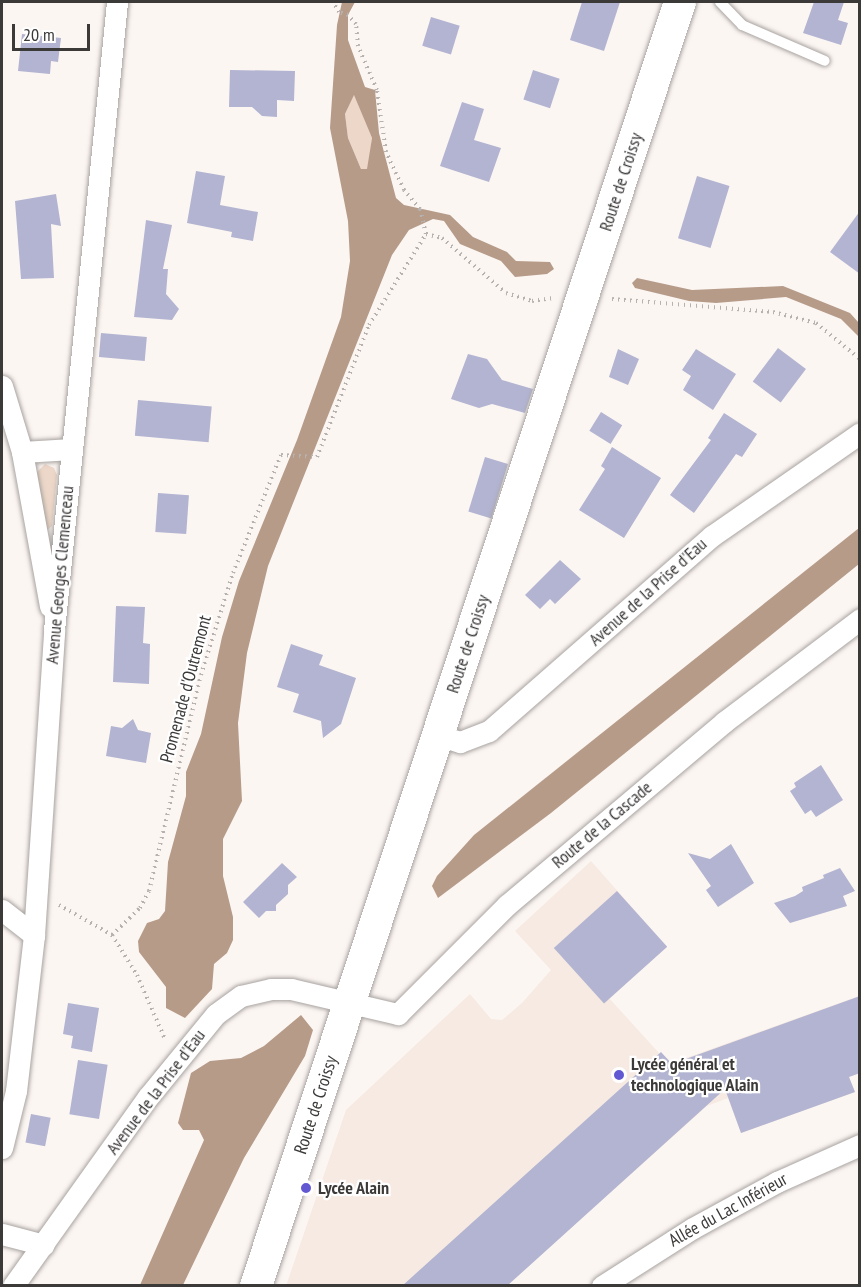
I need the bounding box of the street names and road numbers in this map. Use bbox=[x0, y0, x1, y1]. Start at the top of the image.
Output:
street label: Route de Croissy bbox=[595, 130, 647, 234]
street label: Avenue Georges Clemenceau bbox=[41, 485, 79, 665]
street label: Avenue de la Prise d'Eau bbox=[585, 533, 711, 651]
street label: Route de Croissy bbox=[442, 592, 494, 696]
street label: Promenade d'Outremont bbox=[156, 613, 216, 765]
street label: Route de la Cascade bbox=[548, 777, 656, 873]
street label: Avenue de la Prise d'Eau bbox=[102, 1025, 210, 1159]
street label: Route de Croissy bbox=[290, 1053, 342, 1157]
street label: Allée du Lac Inférieur bbox=[665, 1168, 791, 1252]

